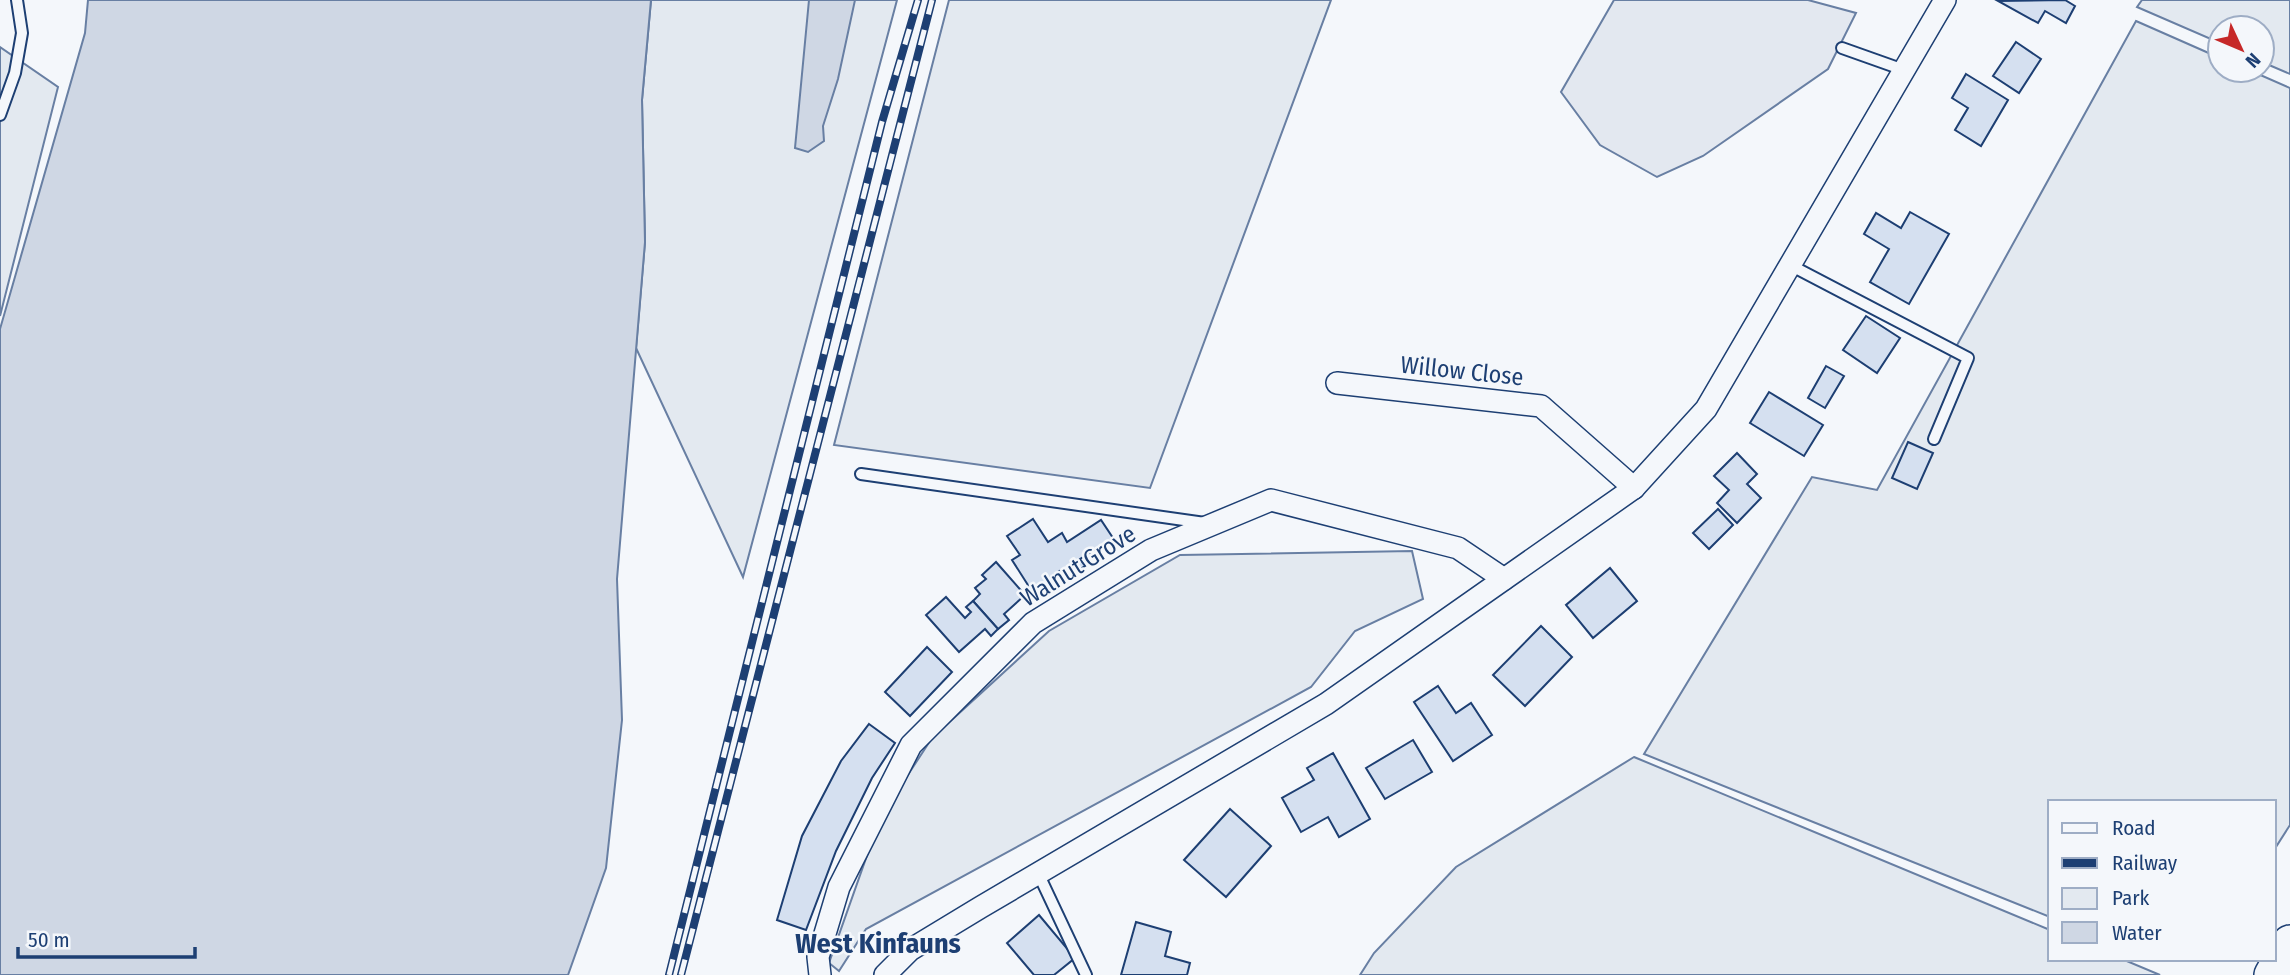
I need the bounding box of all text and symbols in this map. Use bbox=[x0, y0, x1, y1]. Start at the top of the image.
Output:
north arrow bbox=[2206, 14, 2276, 84]
text: N bbox=[2241, 48, 2265, 73]
street label: Willow Close bbox=[1399, 351, 1525, 391]
street label: Walnut Grove bbox=[1015, 520, 1141, 612]
legend bbox=[2048, 800, 2276, 961]
text: Road bbox=[2112, 815, 2156, 841]
text: Railway bbox=[2112, 850, 2178, 876]
text: Park bbox=[2112, 885, 2150, 911]
scale bar bbox=[18, 916, 194, 960]
text: Water bbox=[2112, 920, 2162, 946]
text: 50 m bbox=[28, 927, 70, 953]
district label: West Kinfauns bbox=[795, 927, 961, 960]

